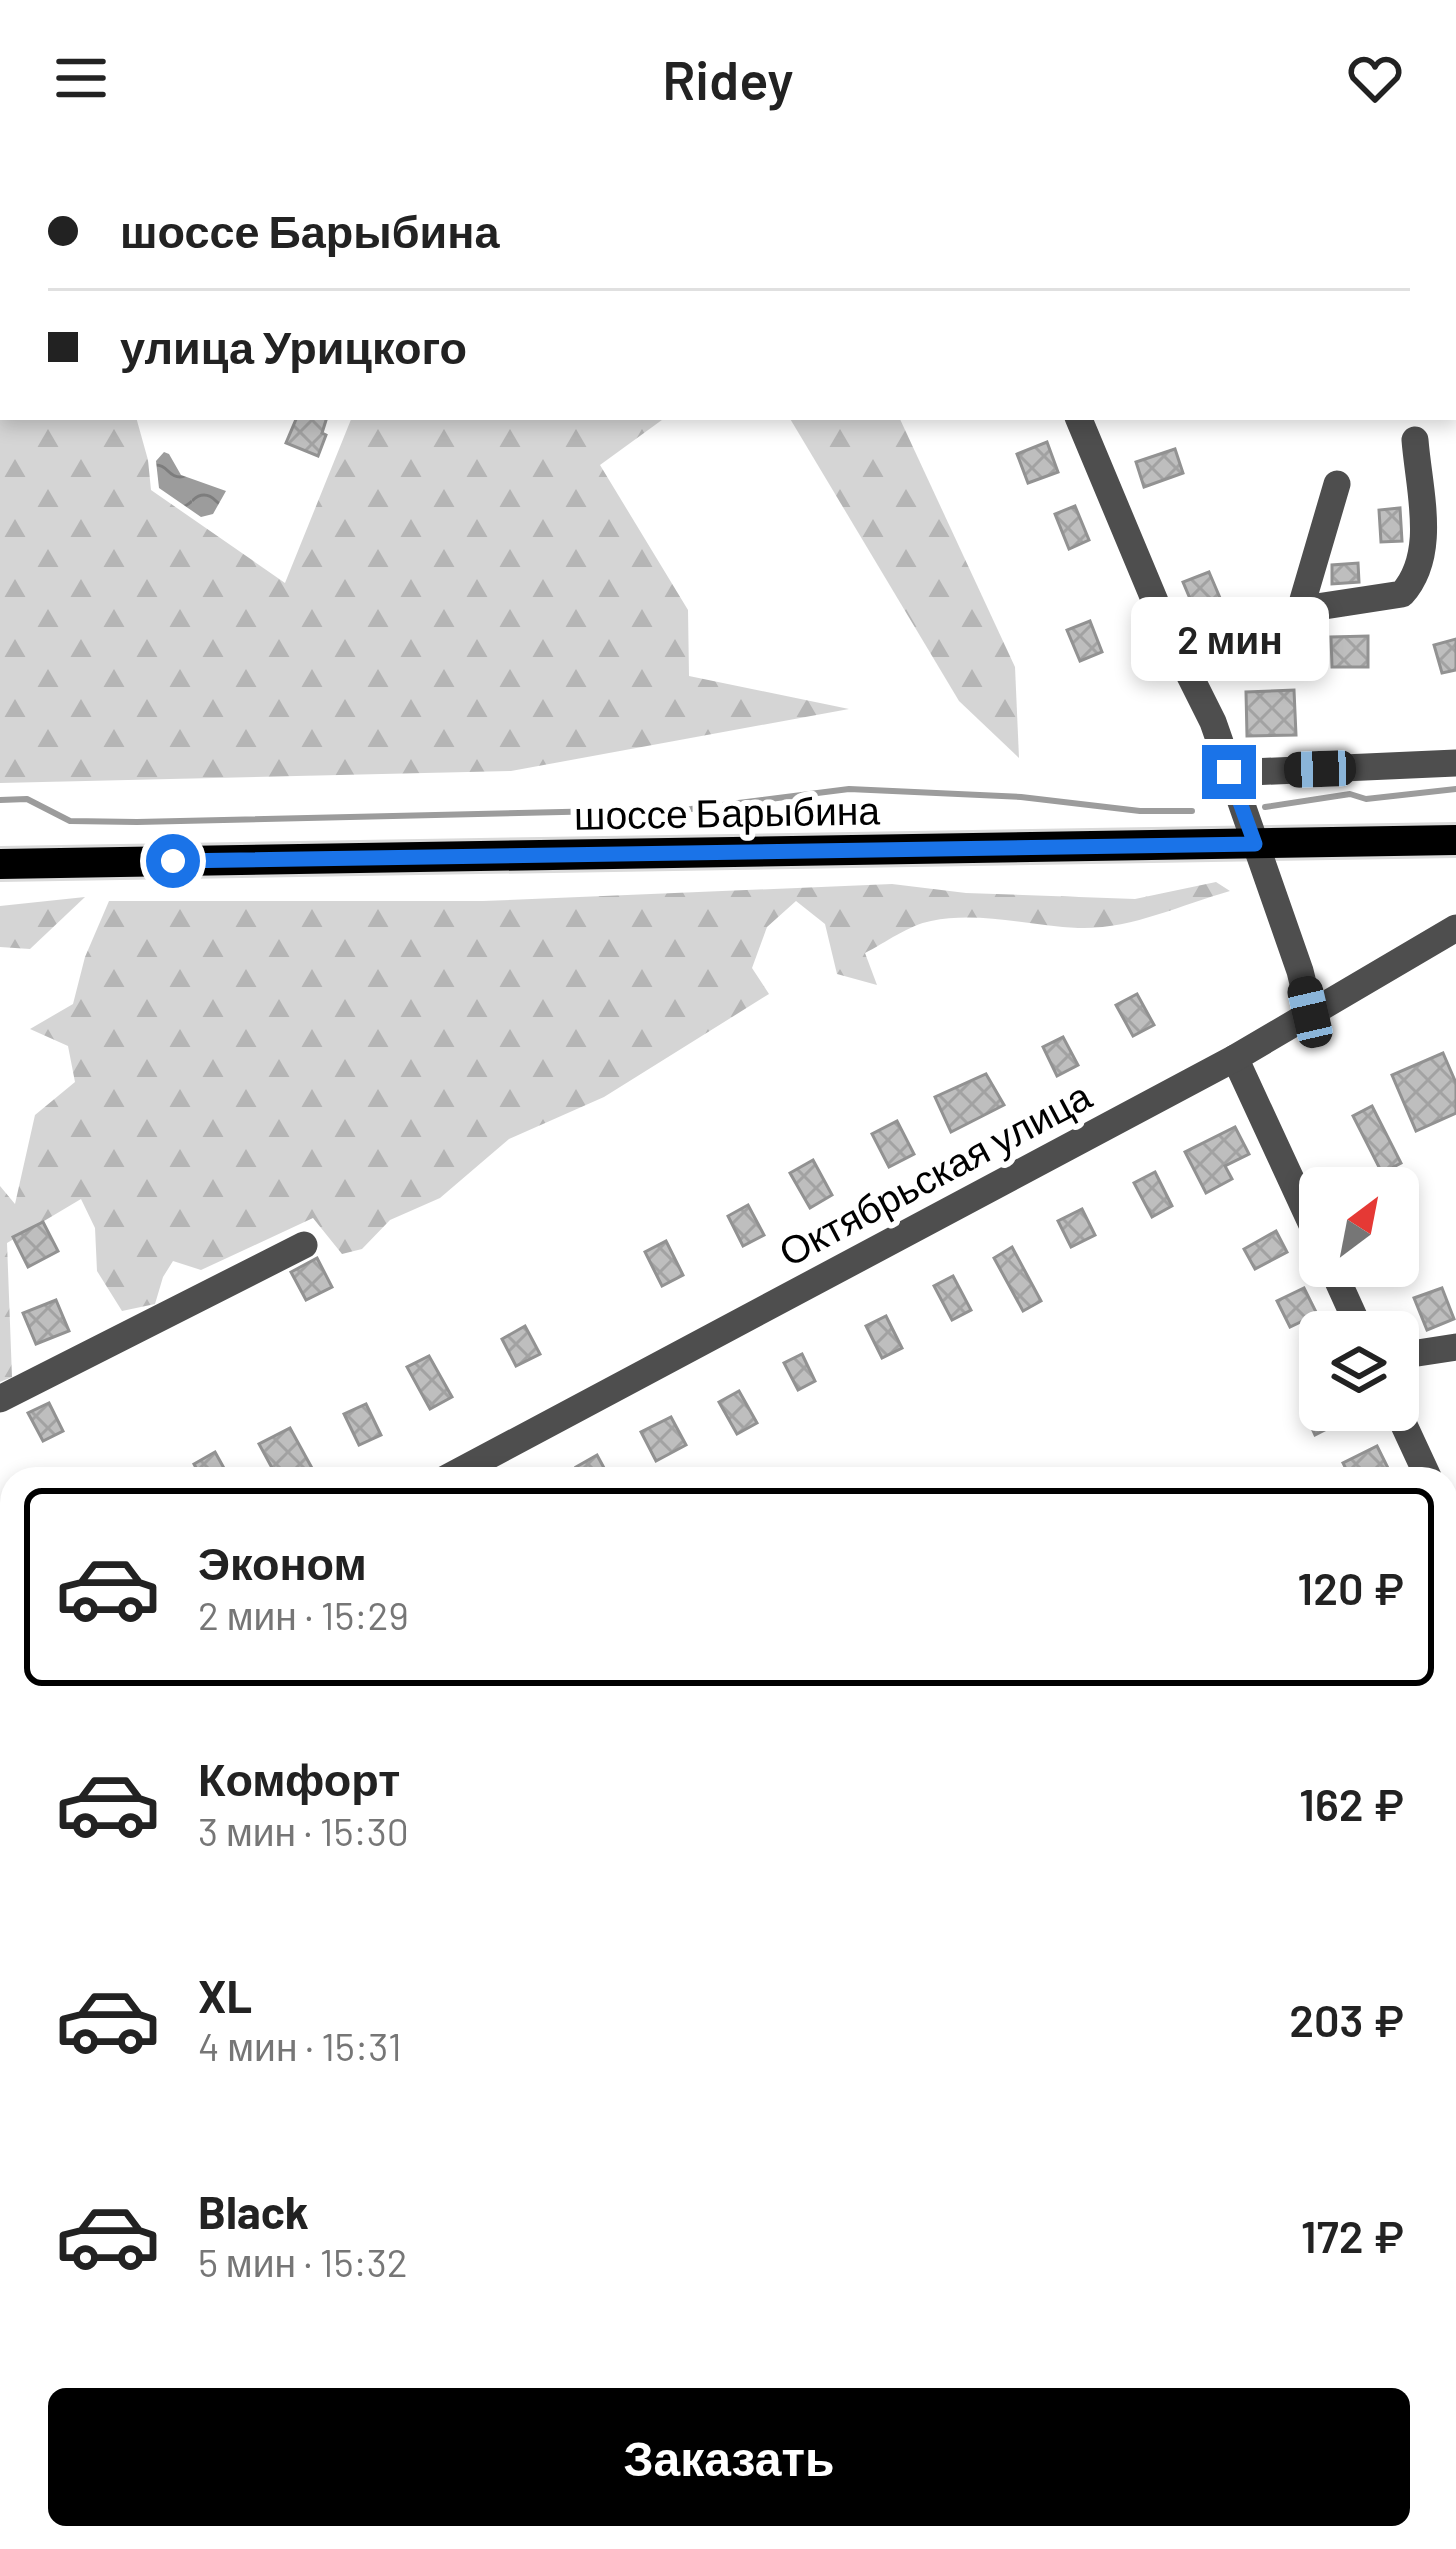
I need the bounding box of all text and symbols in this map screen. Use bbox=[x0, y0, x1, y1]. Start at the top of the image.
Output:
icon: menu bbox=[48, 45, 114, 111]
icon: heart bbox=[1342, 45, 1408, 111]
text: Ridey bbox=[662, 46, 794, 111]
text: шоссе Барыбина bbox=[120, 203, 499, 257]
text: улица Урицкого bbox=[120, 319, 467, 373]
callout: 2 мин bbox=[1130, 598, 1328, 682]
text: 2 мин bbox=[1177, 615, 1283, 662]
route end bbox=[1202, 745, 1256, 799]
car bbox=[1283, 750, 1357, 788]
street label: шоссе Барыбина bbox=[574, 785, 881, 838]
route start bbox=[146, 834, 200, 888]
car bbox=[1284, 973, 1336, 1051]
street label: Октябрьская улица bbox=[770, 1070, 1099, 1275]
north arrow bbox=[1299, 1167, 1419, 1287]
map controls bbox=[1299, 1167, 1419, 1431]
button: layers bbox=[1299, 1311, 1419, 1431]
icon: car bbox=[54, 1533, 162, 1641]
text: Эконом bbox=[198, 1535, 367, 1589]
text: 120 ₽ bbox=[1297, 1560, 1404, 1614]
text: 2 мин · 15:29 bbox=[198, 1591, 409, 1638]
icon: car bbox=[54, 1749, 162, 1857]
text: Комфорт bbox=[198, 1751, 400, 1805]
text: 162 ₽ bbox=[1299, 1776, 1404, 1830]
text: 3 мин · 15:30 bbox=[198, 1807, 409, 1854]
icon: car bbox=[54, 1965, 162, 2073]
text: XL bbox=[198, 1968, 252, 2022]
text: 203 ₽ bbox=[1289, 1992, 1404, 2046]
text: 4 мин · 15:31 bbox=[198, 2022, 402, 2069]
icon: car bbox=[54, 2181, 162, 2289]
text: Black bbox=[198, 2184, 309, 2238]
text: 172 ₽ bbox=[1301, 2208, 1404, 2262]
text: 5 мин · 15:32 bbox=[198, 2238, 408, 2285]
button: Заказать bbox=[48, 2388, 1410, 2526]

